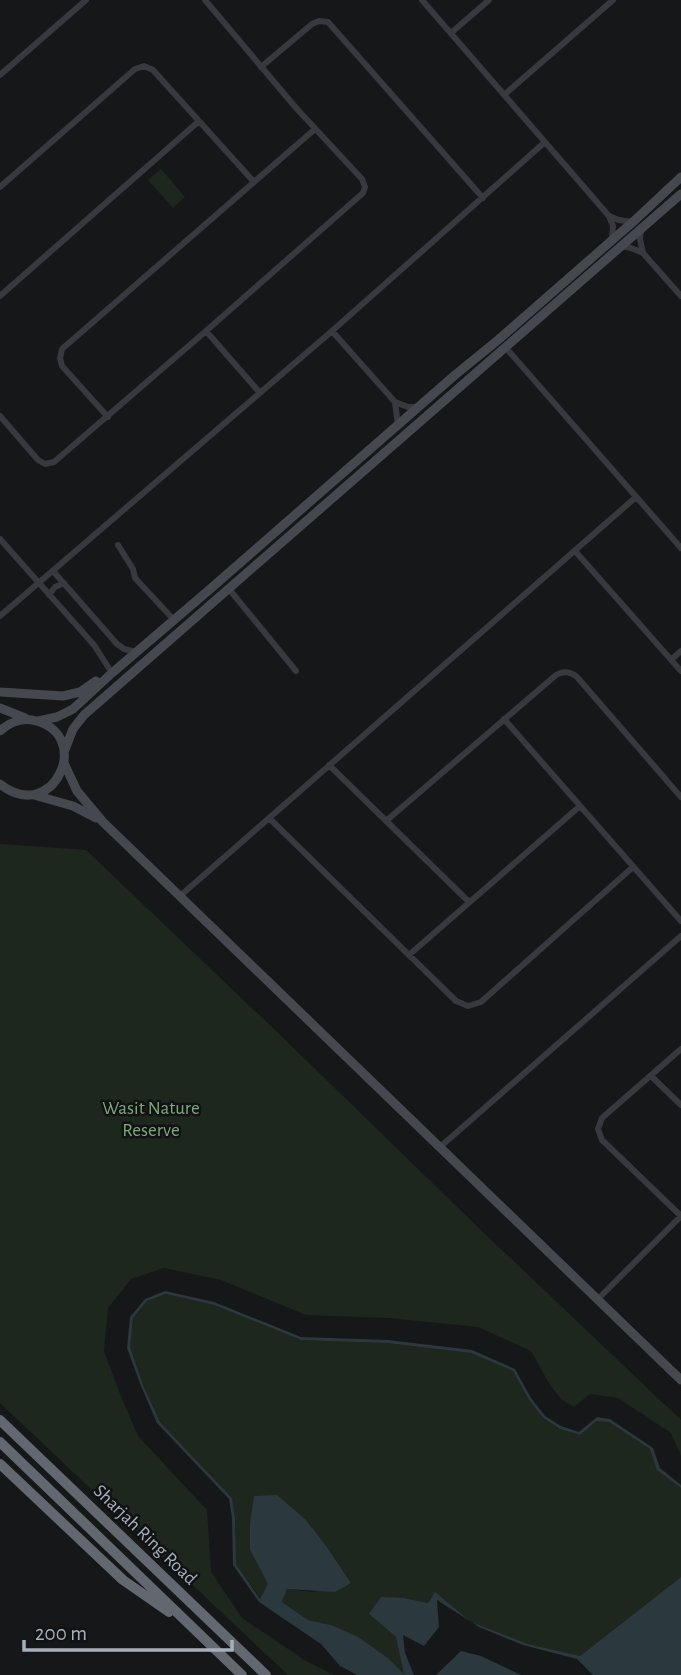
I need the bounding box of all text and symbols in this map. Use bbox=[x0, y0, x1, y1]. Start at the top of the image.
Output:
park label: Wasit Nature Reserve bbox=[102, 1099, 200, 1140]
street label: Sharjah Ring Road bbox=[90, 1481, 200, 1589]
scale bar bbox=[24, 1608, 233, 1652]
text: 200 m bbox=[35, 1623, 87, 1644]

